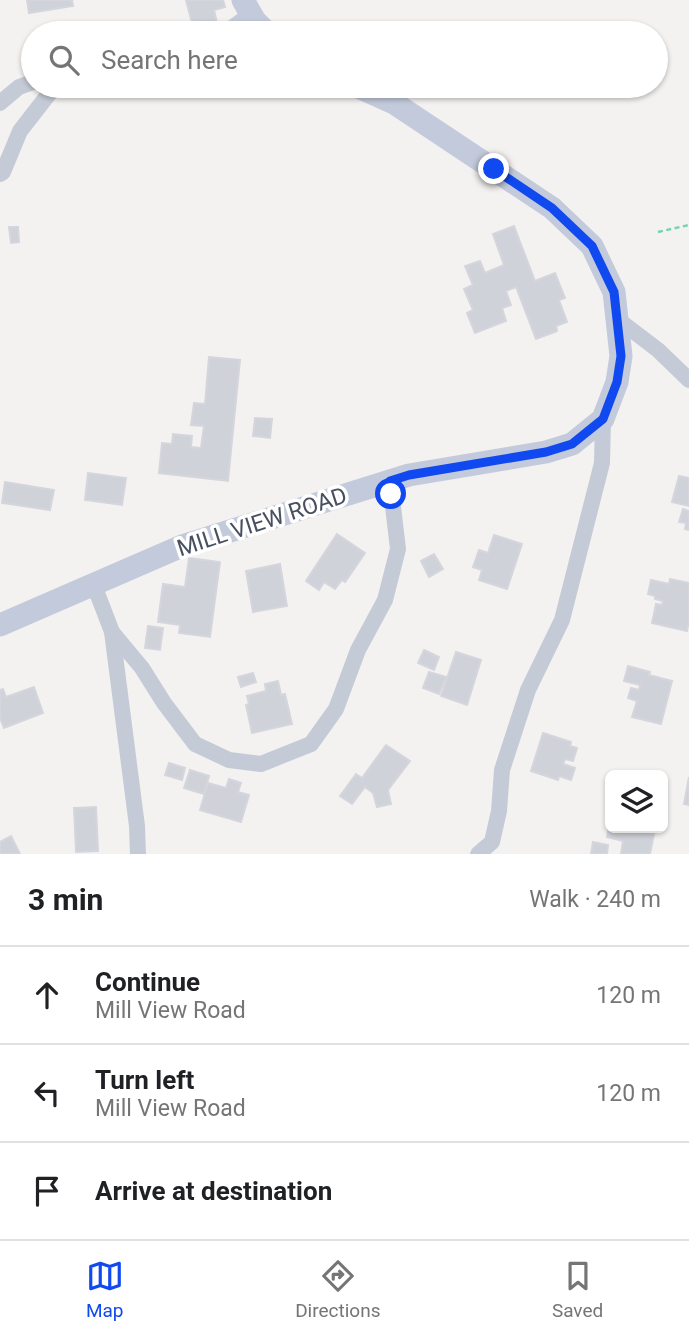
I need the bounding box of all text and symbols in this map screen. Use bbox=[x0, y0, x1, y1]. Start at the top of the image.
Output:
search box bbox=[21, 21, 668, 98]
icon: search bbox=[45, 41, 83, 79]
text: Search here bbox=[101, 45, 238, 75]
route end bbox=[478, 153, 509, 184]
route start bbox=[375, 478, 406, 509]
street label: MILL VIEW ROAD bbox=[174, 482, 350, 562]
map controls bbox=[605, 770, 668, 833]
button: layers bbox=[605, 770, 668, 833]
text: 3 min bbox=[28, 882, 103, 917]
text: Walk · 240 m bbox=[529, 886, 661, 913]
text: Continue bbox=[95, 967, 200, 997]
icon: ahead bbox=[28, 976, 66, 1014]
text: 120 m bbox=[596, 982, 661, 1009]
text: Mill View Road bbox=[95, 997, 246, 1024]
text: Turn left bbox=[95, 1065, 194, 1095]
icon: left bbox=[28, 1074, 66, 1112]
text: 120 m bbox=[596, 1080, 661, 1107]
text: Mill View Road bbox=[95, 1095, 246, 1122]
icon: arrive bbox=[28, 1172, 66, 1210]
text: Arrive at destination bbox=[95, 1176, 332, 1206]
tab: Map bbox=[86, 1257, 124, 1322]
tab: Directions bbox=[295, 1257, 380, 1322]
tab: Saved bbox=[552, 1257, 603, 1322]

